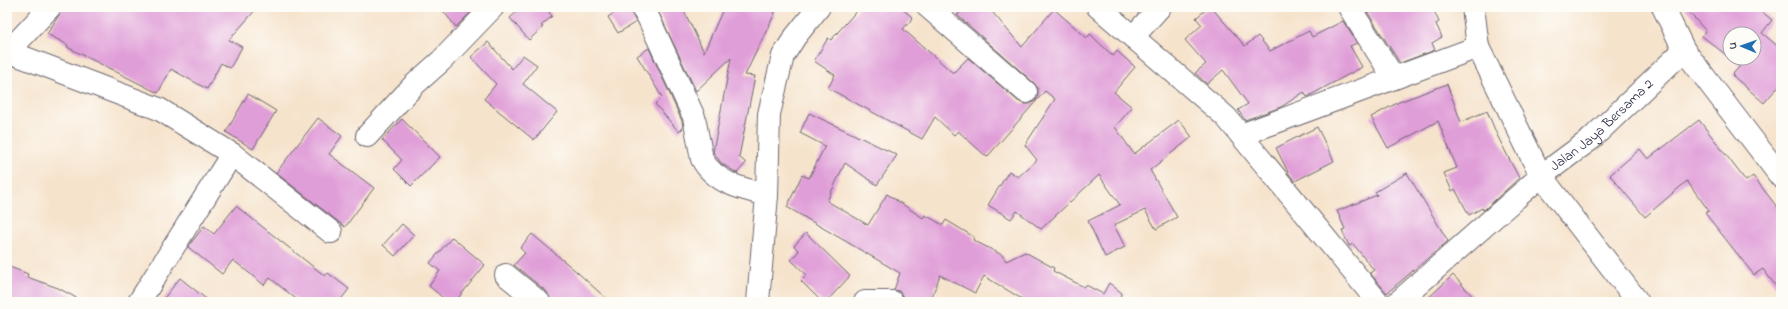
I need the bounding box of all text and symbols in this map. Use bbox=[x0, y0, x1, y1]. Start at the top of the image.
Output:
north arrow bbox=[1722, 26, 1762, 66]
text: U bbox=[1725, 42, 1741, 49]
street label: Jalan Jaya Bersama 2 bbox=[1546, 74, 1658, 176]

